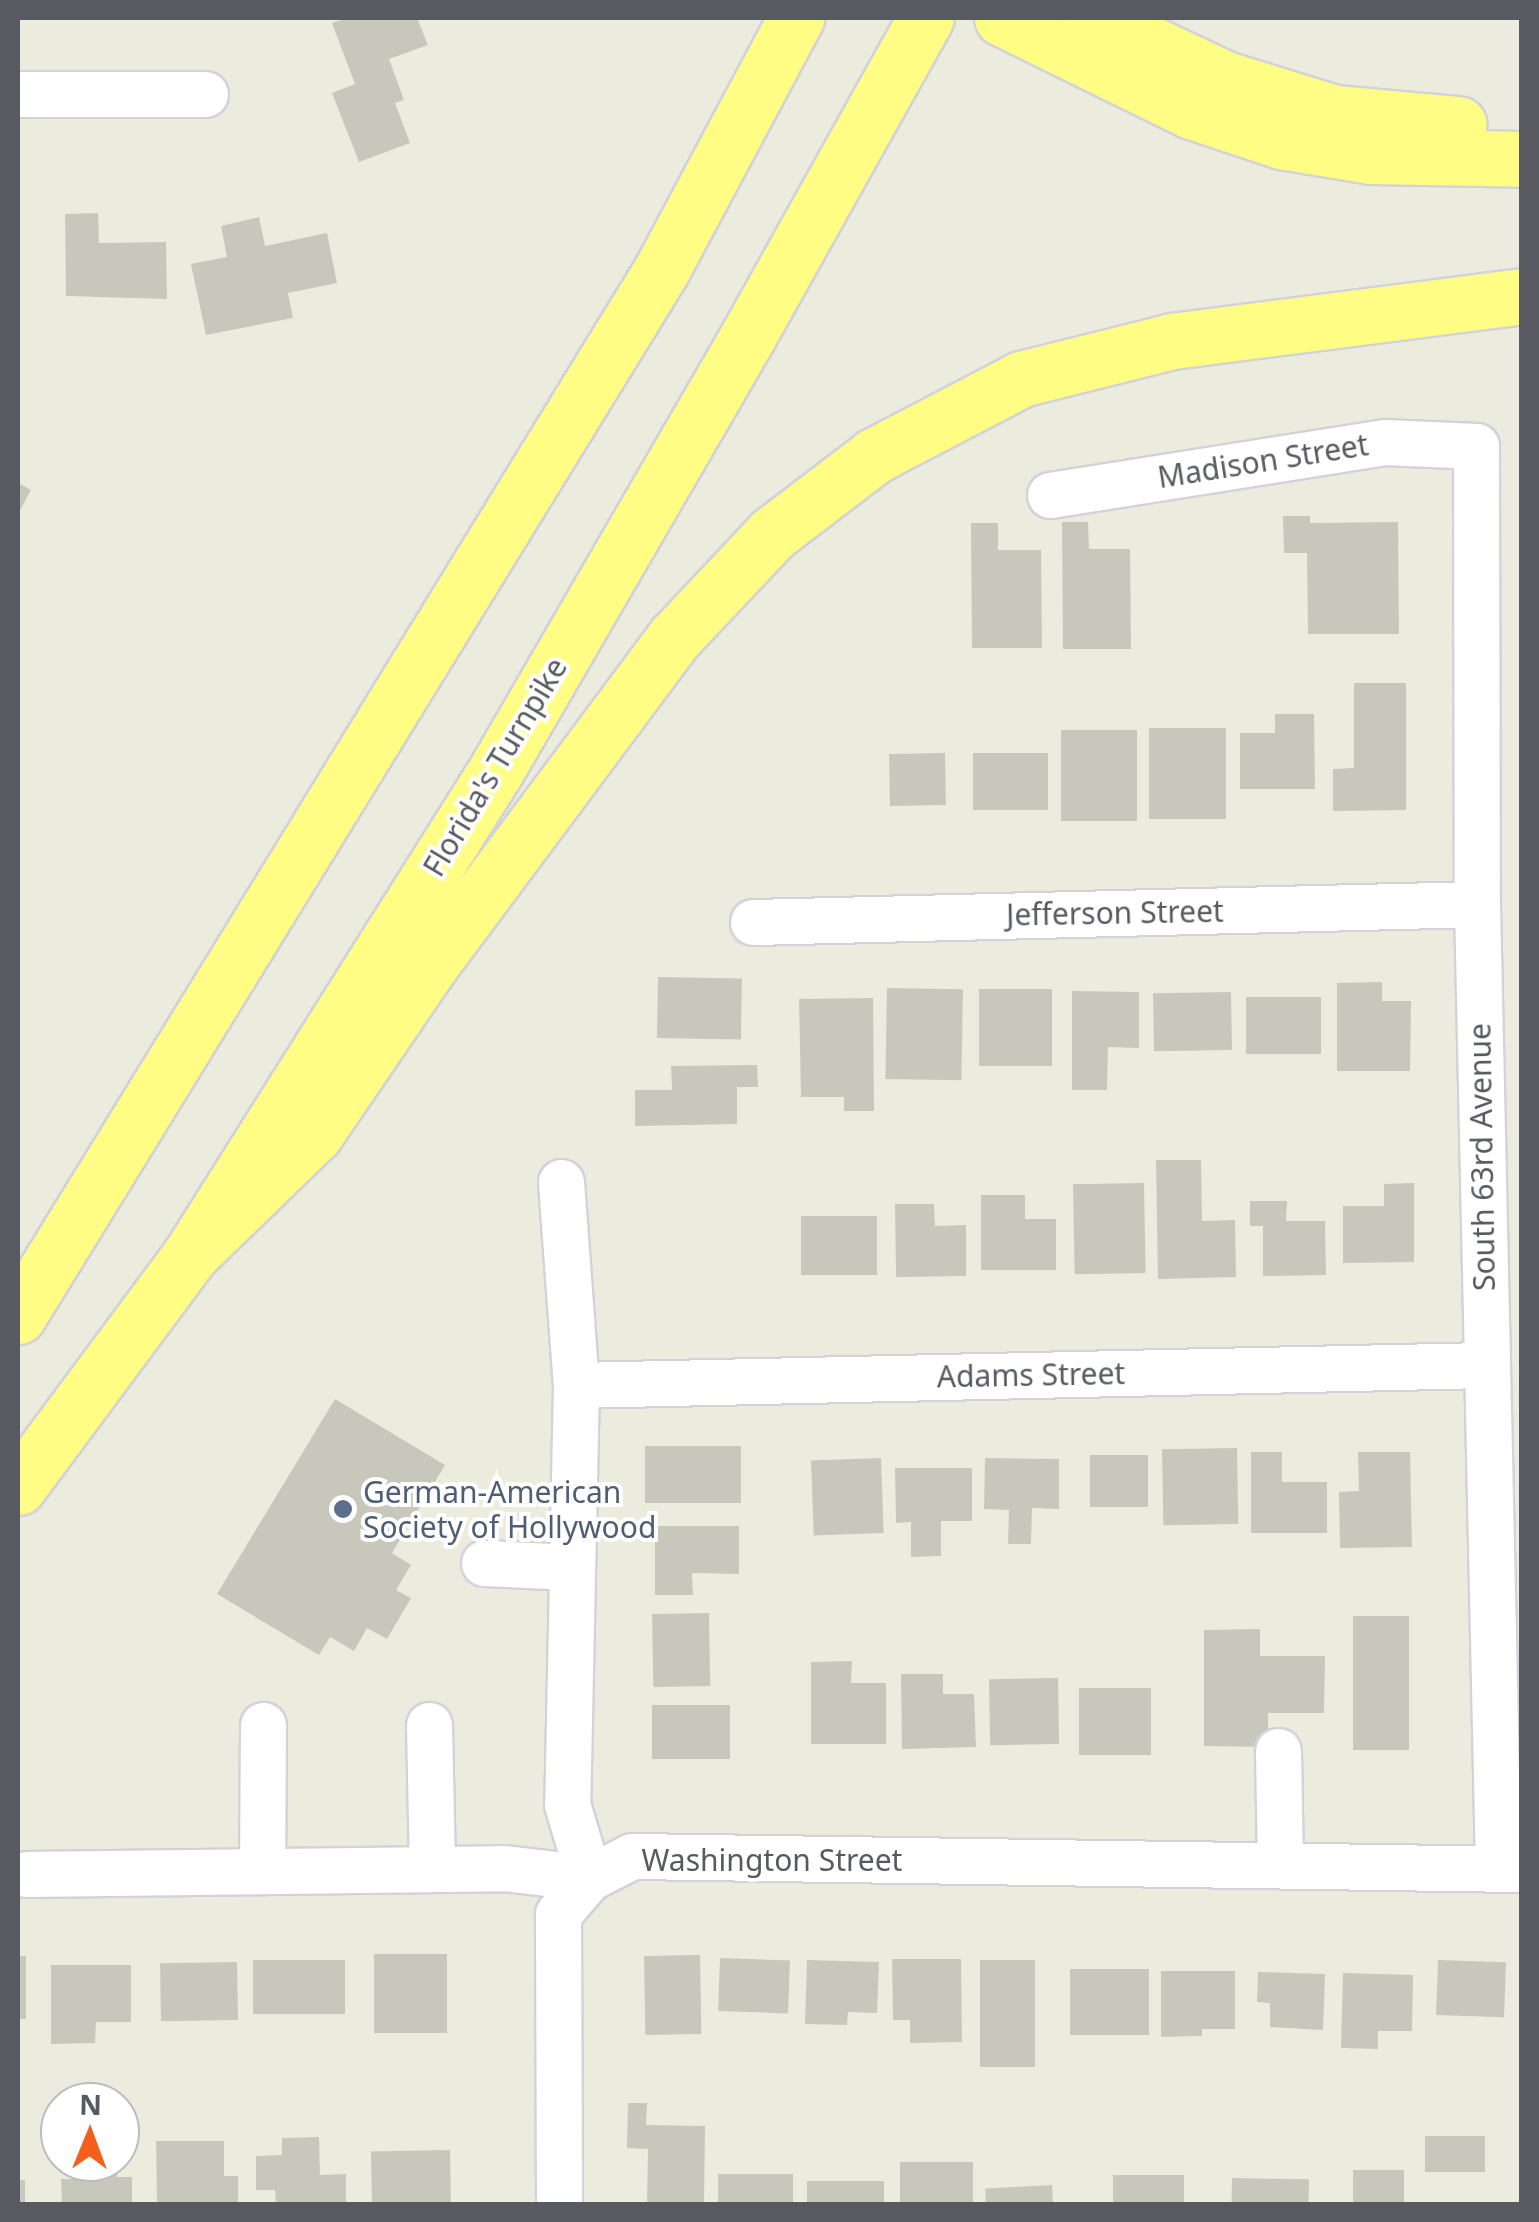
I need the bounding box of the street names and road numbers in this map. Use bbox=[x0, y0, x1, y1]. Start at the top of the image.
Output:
street label: Madison Street bbox=[1155, 427, 1371, 495]
street label: Florida's Turnpike bbox=[416, 651, 574, 883]
street label: Jefferson Street bbox=[1006, 893, 1224, 933]
street label: South 63rd Avenue bbox=[1462, 1023, 1502, 1291]
street label: Adams Street bbox=[936, 1355, 1126, 1395]
street label: Washington Street bbox=[642, 1842, 902, 1878]

